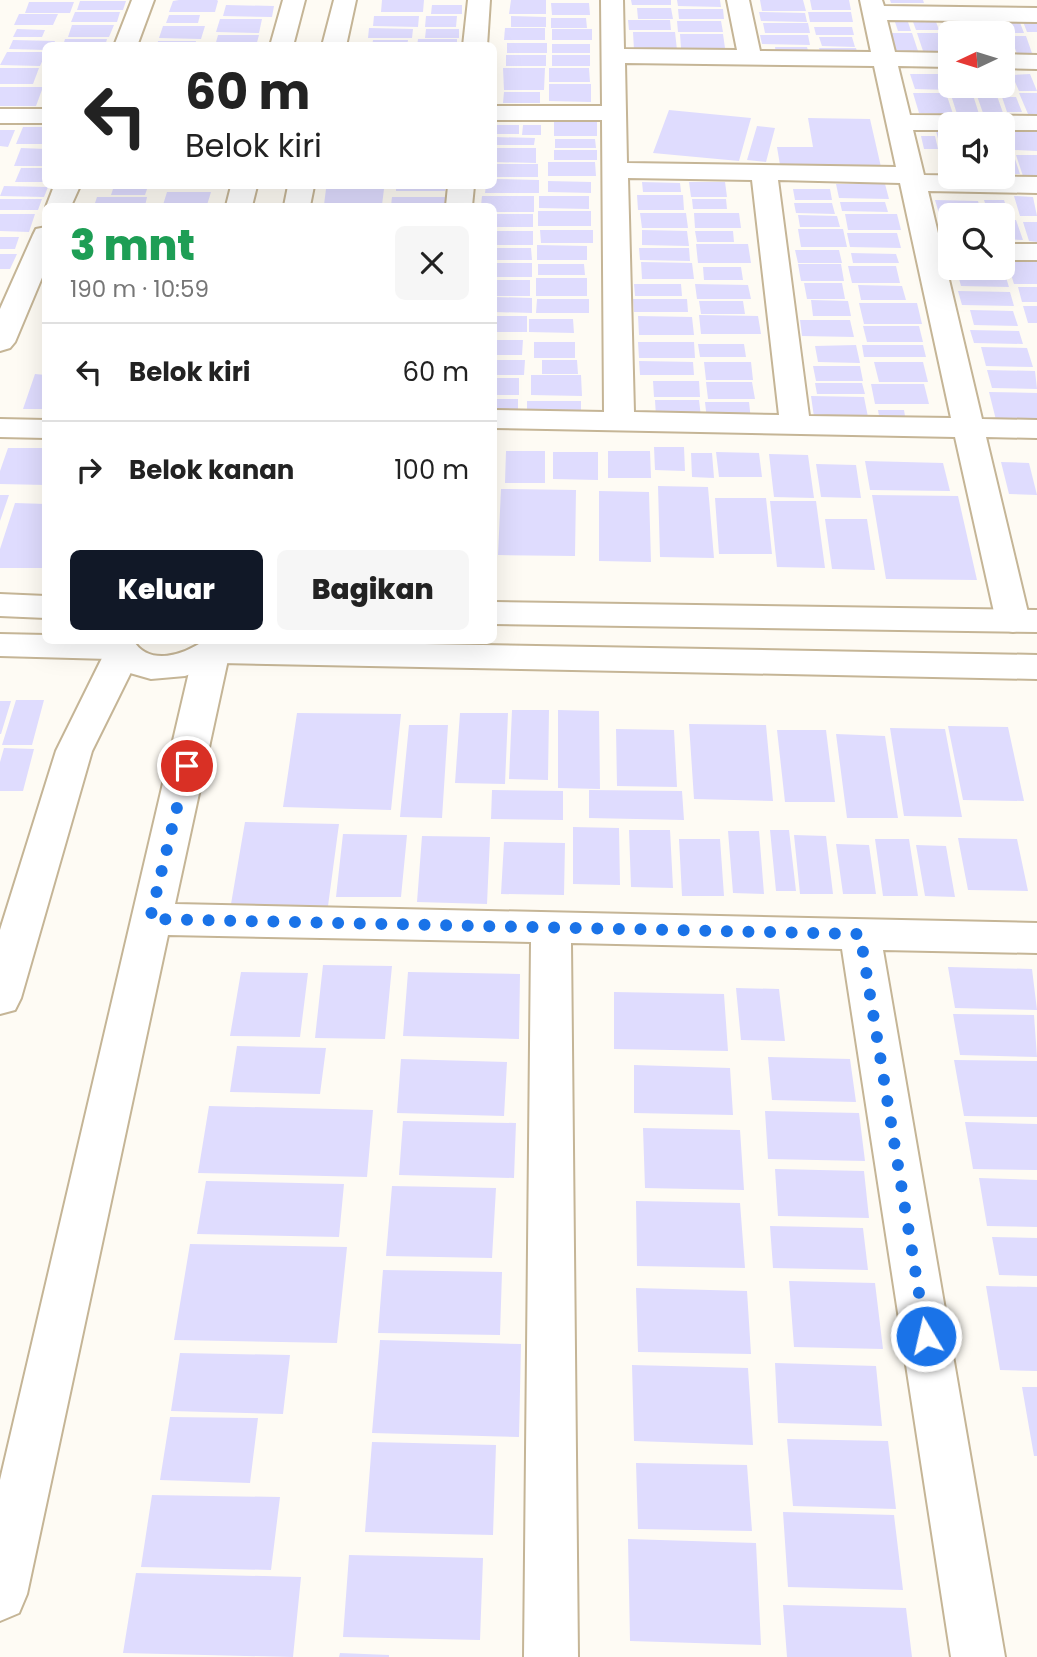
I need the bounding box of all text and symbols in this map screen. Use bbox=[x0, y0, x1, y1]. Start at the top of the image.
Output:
north arrow bbox=[938, 21, 1015, 98]
map controls bbox=[938, 21, 1015, 280]
text: 60 m bbox=[185, 58, 310, 126]
icon: left bbox=[70, 70, 161, 161]
button: sound bbox=[938, 112, 1015, 189]
text: Belok kiri bbox=[185, 123, 322, 168]
button: search bbox=[938, 203, 1015, 280]
text: 3 mnt bbox=[70, 216, 195, 275]
button: close bbox=[395, 226, 469, 300]
text: 190 m · 10:59 bbox=[70, 273, 209, 305]
icon: left bbox=[70, 353, 108, 391]
text: Belok kiri bbox=[129, 354, 251, 390]
text: 60 m bbox=[402, 354, 469, 390]
icon: right bbox=[70, 451, 108, 489]
text: Belok kanan bbox=[129, 452, 294, 488]
text: 100 m bbox=[394, 452, 469, 488]
button: Keluar bbox=[70, 550, 263, 630]
button: Bagikan bbox=[277, 550, 469, 630]
pin bbox=[157, 736, 217, 796]
icon: arrive bbox=[168, 747, 206, 785]
position arrow bbox=[889, 1299, 963, 1373]

